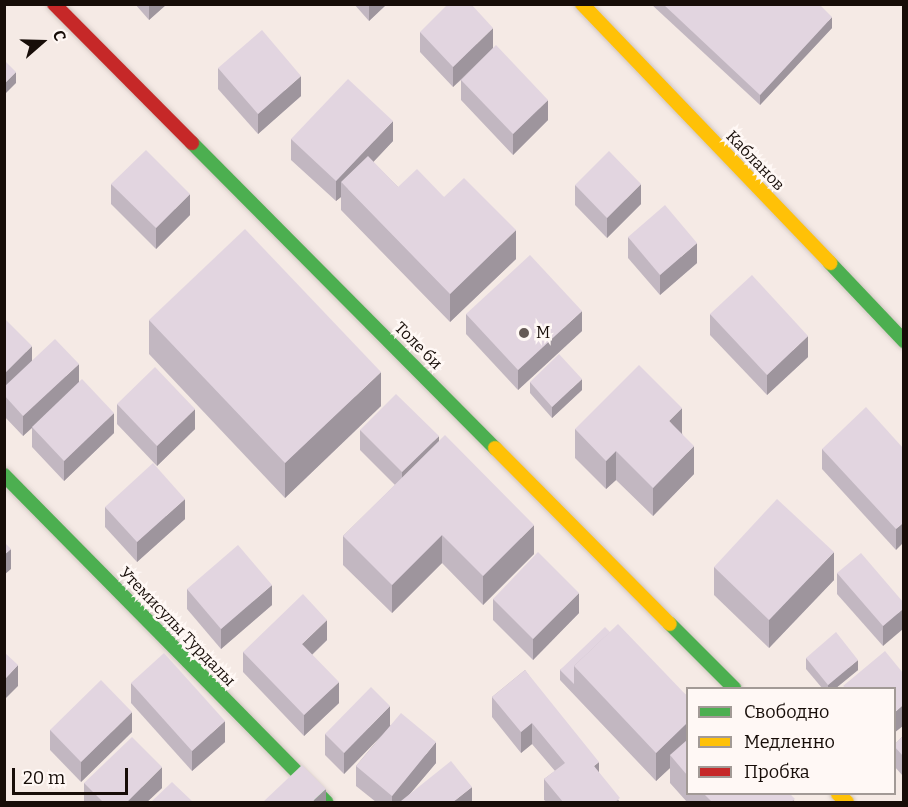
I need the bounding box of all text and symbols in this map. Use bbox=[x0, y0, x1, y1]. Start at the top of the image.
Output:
north arrow bbox=[12, 12, 72, 72]
text: С bbox=[49, 28, 70, 44]
street label: Кабланов bbox=[722, 127, 788, 195]
street label: Толе би bbox=[390, 318, 446, 374]
place label: M bbox=[536, 323, 550, 343]
marker: M bbox=[517, 326, 531, 340]
street label: Утемисулы Турдалы bbox=[115, 563, 239, 691]
legend bbox=[686, 687, 896, 795]
text: Свободно bbox=[744, 701, 829, 723]
text: Медленно bbox=[744, 731, 835, 753]
scale bar bbox=[15, 756, 130, 794]
text: Пробка bbox=[744, 761, 810, 783]
text: 20 m bbox=[23, 767, 65, 789]

